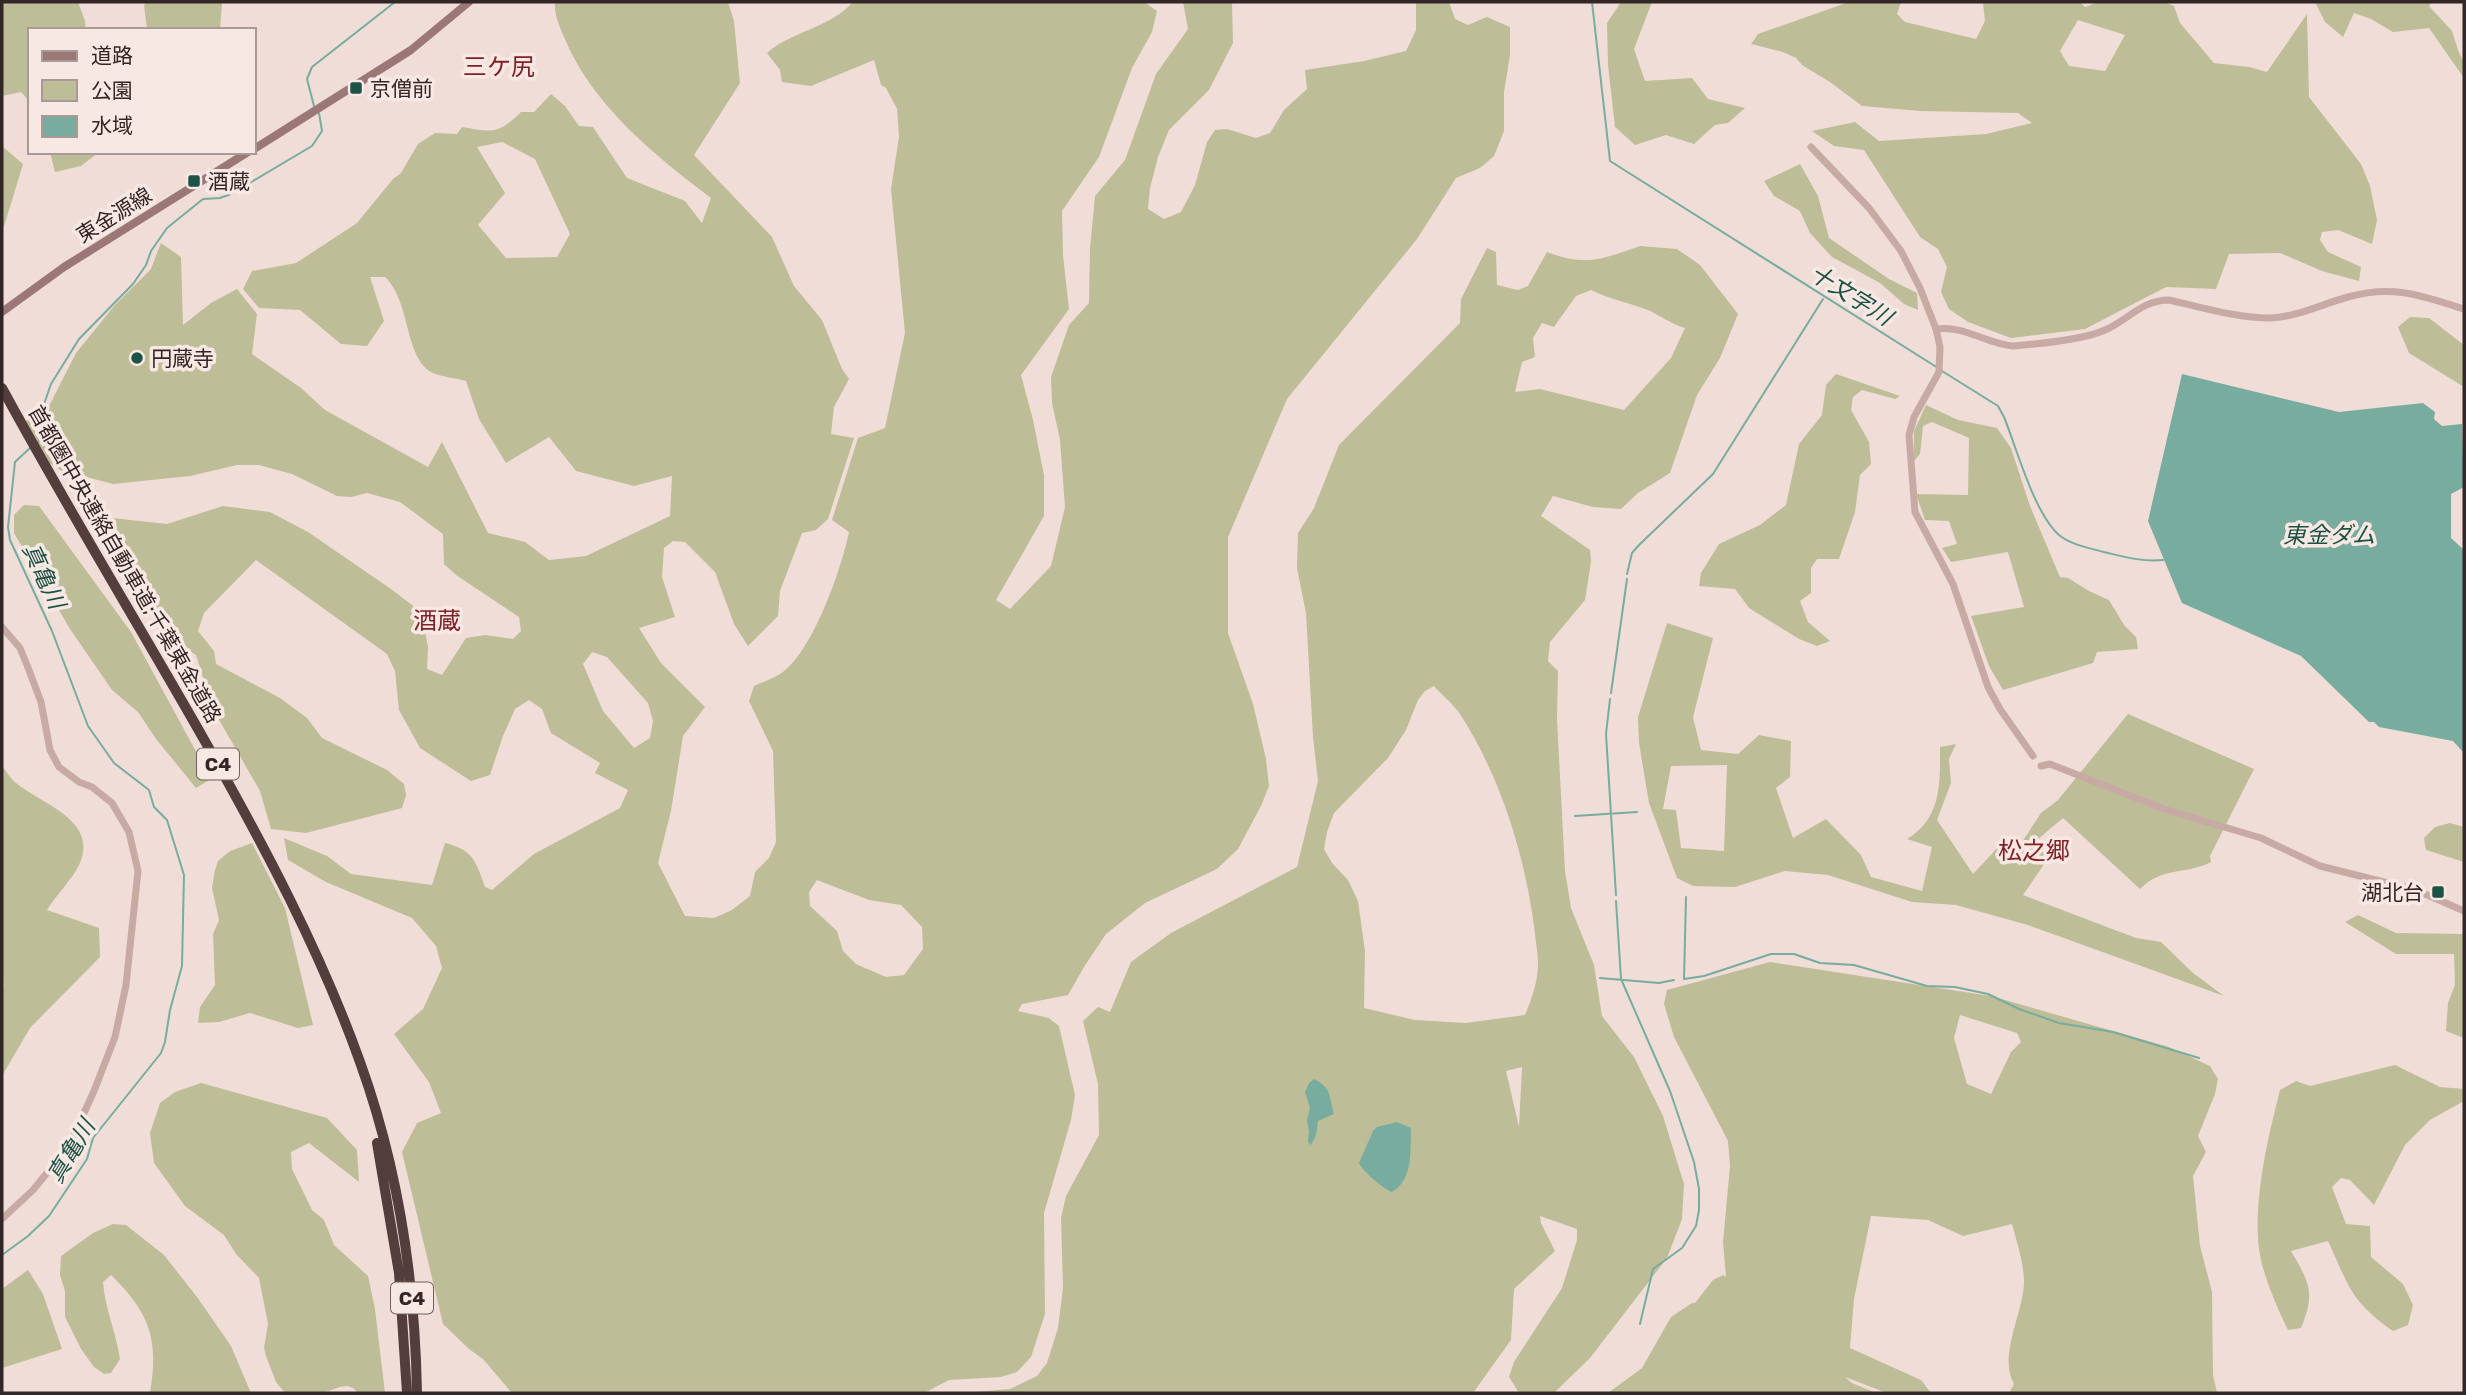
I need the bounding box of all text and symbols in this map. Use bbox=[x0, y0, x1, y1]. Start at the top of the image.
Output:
legend bbox=[28, 28, 256, 154]
text: 道路 bbox=[91, 43, 133, 68]
district label: 三ケ尻 bbox=[463, 53, 535, 81]
place label: 京僧前 bbox=[370, 76, 433, 101]
text: 公園 bbox=[91, 78, 133, 103]
marker: 京僧前 bbox=[348, 80, 364, 96]
text: 水域 bbox=[91, 113, 133, 138]
place label: 酒蔵 bbox=[208, 169, 250, 194]
marker: 酒蔵 bbox=[186, 173, 202, 189]
street label: 東金源線 bbox=[72, 182, 156, 248]
water label: 十文字川 bbox=[1805, 259, 1900, 333]
place label: 円蔵寺 bbox=[151, 346, 214, 371]
marker: 円蔵寺 bbox=[129, 350, 145, 366]
street label: 首都圏中央連絡自動車道;千葉東金道路 bbox=[23, 401, 227, 727]
water label: 東金ダム bbox=[2283, 521, 2375, 549]
water label: 真亀川 bbox=[17, 539, 73, 616]
district label: 酒蔵 bbox=[413, 607, 461, 635]
road number: C4 bbox=[197, 748, 239, 779]
district label: 松之郷 bbox=[1998, 837, 2070, 865]
place label: 湖北台 bbox=[2361, 880, 2424, 905]
marker: 湖北台 bbox=[2430, 884, 2446, 900]
water label: 真亀川 bbox=[41, 1112, 102, 1188]
road number: C4 bbox=[391, 1282, 433, 1314]

